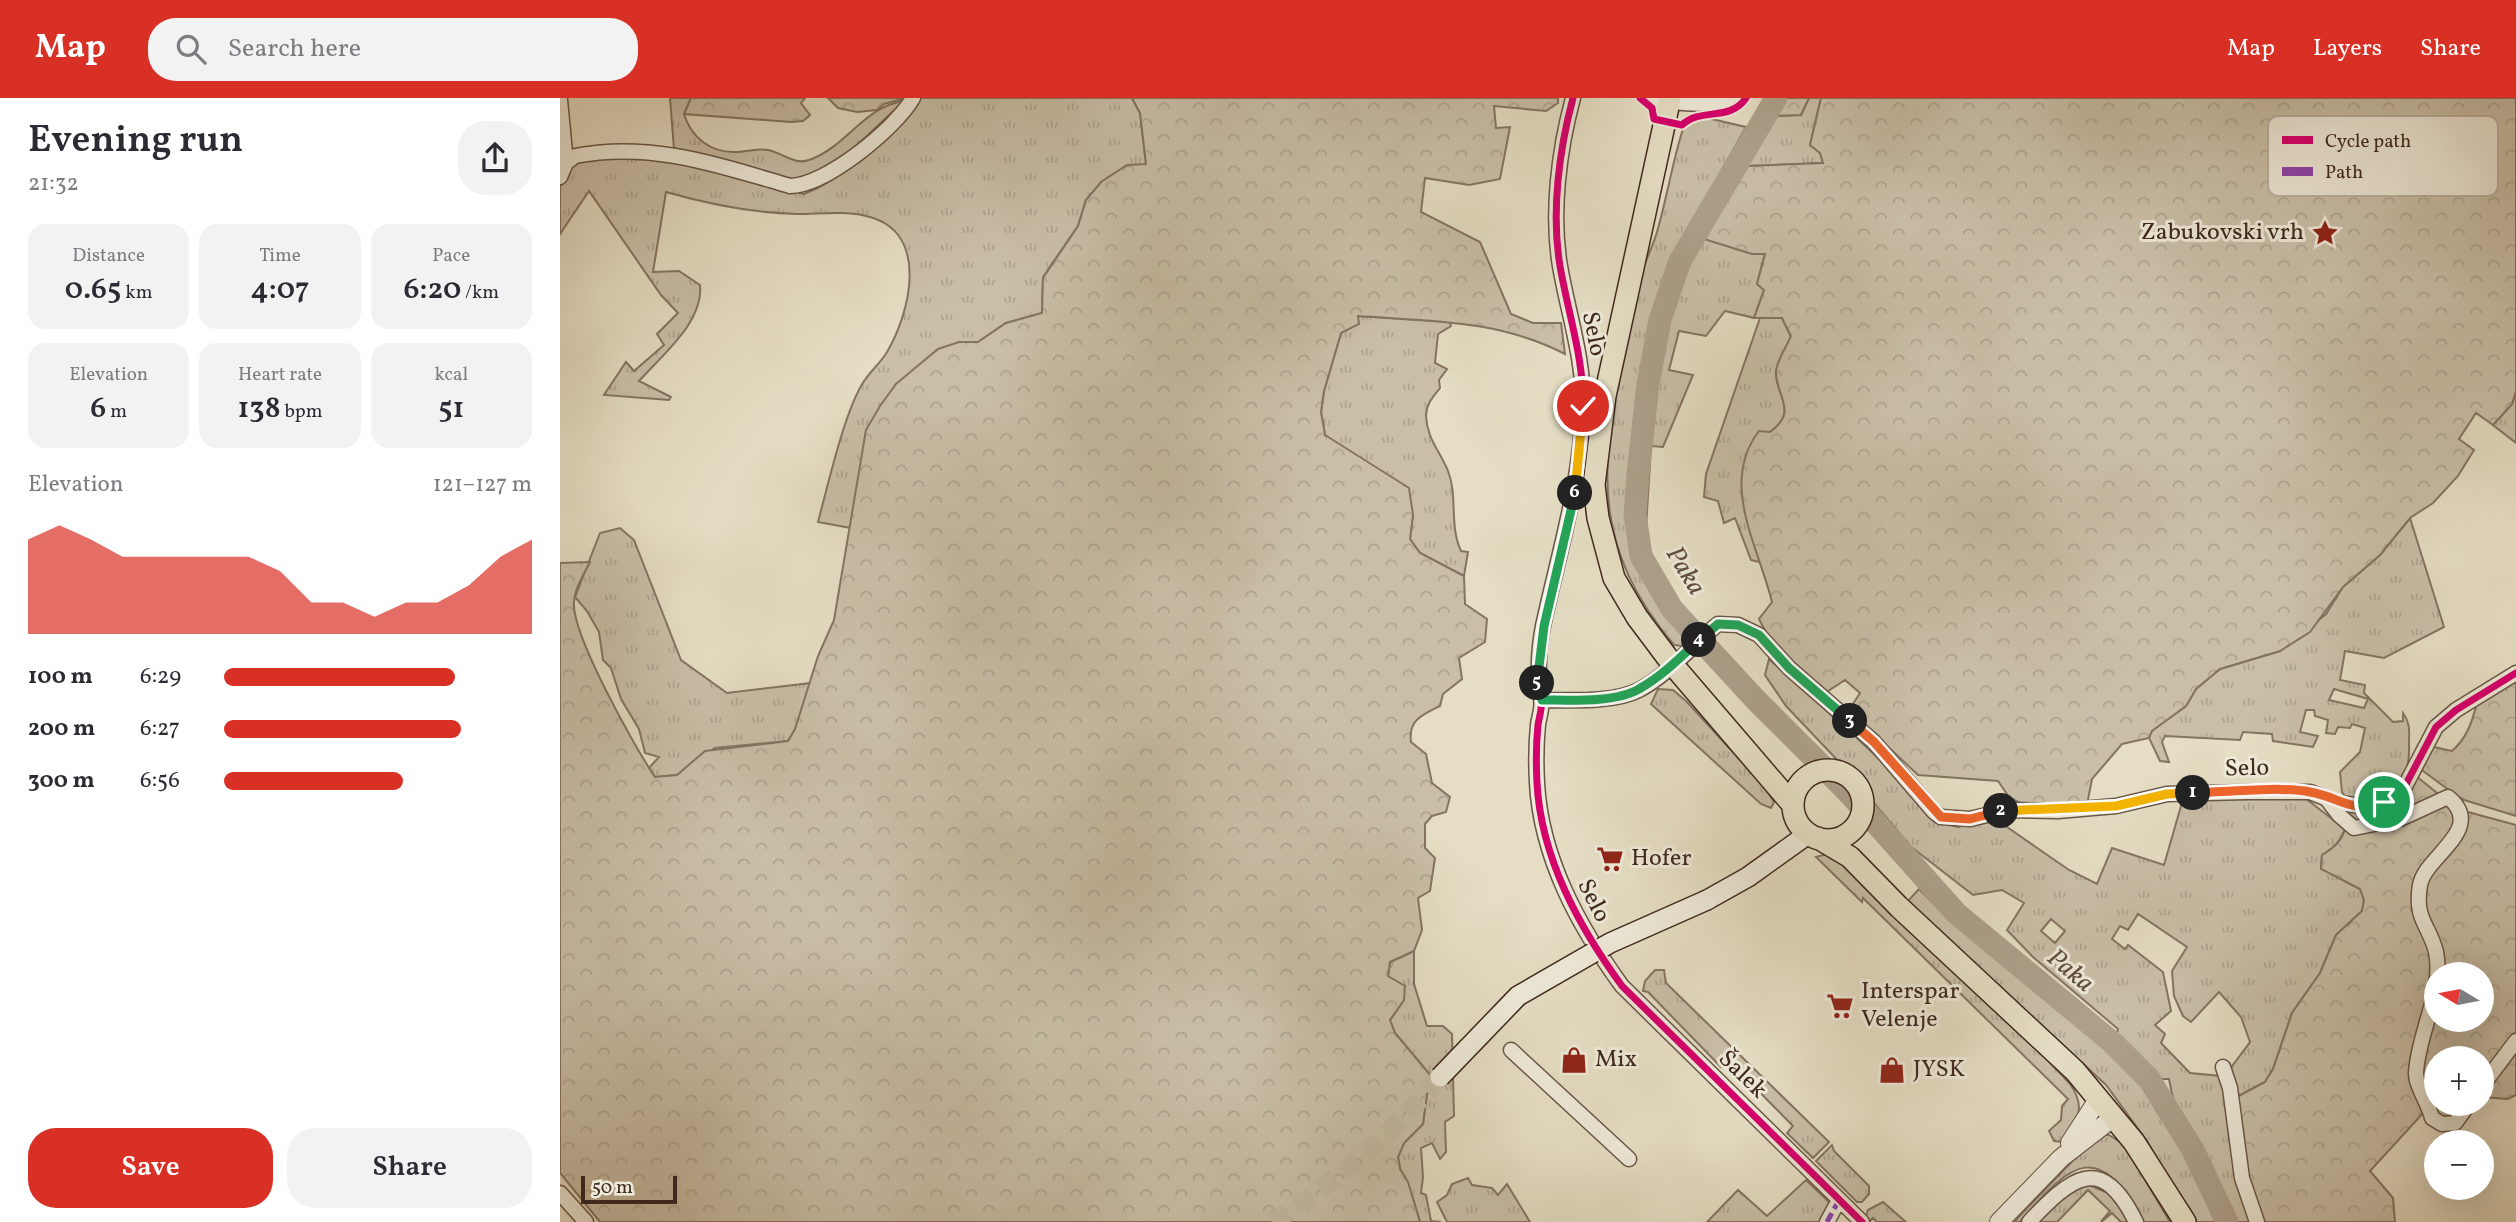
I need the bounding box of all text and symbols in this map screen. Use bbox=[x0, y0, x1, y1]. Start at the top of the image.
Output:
search box bbox=[148, 18, 638, 81]
text: Map bbox=[35, 26, 106, 72]
icon: search bbox=[172, 30, 210, 68]
text: Search here bbox=[228, 31, 361, 67]
text: Map bbox=[2227, 32, 2275, 66]
text: Layers bbox=[2313, 32, 2382, 66]
text: Share bbox=[2420, 32, 2481, 66]
text: Evening run bbox=[28, 115, 243, 168]
legend bbox=[2268, 116, 2498, 196]
button: share bbox=[458, 121, 532, 195]
text: Cycle path bbox=[2325, 129, 2411, 155]
text: Path bbox=[2325, 160, 2363, 186]
text: 21:32 bbox=[28, 168, 79, 200]
place label: Zabukovski vrh bbox=[2141, 216, 2304, 250]
place icon: Zabukovski vrh bbox=[2310, 218, 2340, 248]
text: Distance bbox=[72, 243, 145, 269]
text: Time bbox=[259, 243, 301, 269]
text: Pace bbox=[432, 243, 470, 269]
text: 0.65 bbox=[65, 269, 121, 311]
text: 4:07 bbox=[251, 269, 309, 311]
text: 6:20 bbox=[403, 269, 461, 311]
text: km bbox=[121, 280, 152, 306]
text: /km bbox=[461, 280, 499, 306]
street label: Selo bbox=[1572, 309, 1614, 359]
text: Elevation bbox=[69, 362, 148, 388]
text: Heart rate bbox=[238, 362, 322, 388]
text: kcal bbox=[434, 362, 468, 388]
pin bbox=[1553, 376, 1613, 436]
icon: check bbox=[1564, 387, 1602, 425]
text: 6 bbox=[90, 388, 106, 430]
text: 138 bbox=[237, 388, 281, 430]
text: 51 bbox=[438, 388, 464, 430]
text: m bbox=[106, 399, 127, 425]
text: bpm bbox=[281, 399, 323, 425]
text: Elevation bbox=[28, 469, 124, 501]
text: 121–127 m bbox=[433, 469, 532, 501]
pin: 6 bbox=[1558, 476, 1592, 510]
text: 6 bbox=[1569, 479, 1580, 505]
water label: Paka bbox=[1656, 540, 1714, 602]
pin: 4 bbox=[1682, 622, 1716, 658]
text: 4 bbox=[1693, 626, 1704, 652]
text: 100 m bbox=[28, 661, 93, 693]
text: 6:29 bbox=[140, 661, 181, 693]
pin: 5 bbox=[1520, 666, 1555, 700]
text: 5 bbox=[1532, 669, 1541, 695]
pin: 3 bbox=[1832, 704, 1868, 738]
text: 3 bbox=[1845, 707, 1854, 733]
text: 200 m bbox=[28, 713, 95, 745]
text: 6:27 bbox=[140, 713, 180, 745]
street label: Selo bbox=[2224, 752, 2270, 786]
text: 300 m bbox=[28, 765, 95, 797]
text: 6:56 bbox=[140, 765, 180, 797]
pin bbox=[2354, 772, 2414, 832]
pin: 1 bbox=[2176, 776, 2210, 810]
text: 1 bbox=[2189, 779, 2196, 805]
icon: arrive bbox=[2365, 783, 2403, 821]
pin: 2 bbox=[1984, 794, 2018, 828]
text: 2 bbox=[1996, 797, 2005, 823]
place label: Hofer bbox=[1631, 842, 1691, 876]
supermarket icon: Hofer bbox=[1595, 844, 1625, 874]
street label: Selo bbox=[1568, 873, 1618, 929]
water label: Paka bbox=[2039, 941, 2101, 1001]
north arrow bbox=[2424, 962, 2494, 1032]
map controls bbox=[2424, 962, 2494, 1200]
place label: Interspar Velenje bbox=[1861, 975, 1959, 1037]
supermarket icon: Interspar Velenje bbox=[1825, 991, 1855, 1021]
place label: Mix bbox=[1595, 1043, 1637, 1077]
street label: Šalek bbox=[1710, 1043, 1774, 1107]
shop icon: Mix bbox=[1559, 1045, 1589, 1075]
button: + bbox=[2424, 1046, 2494, 1116]
place label: JYSK bbox=[1913, 1053, 1965, 1087]
shop icon: JYSK bbox=[1877, 1055, 1907, 1085]
button: Save bbox=[28, 1128, 273, 1208]
button: Share bbox=[287, 1128, 532, 1208]
button: − bbox=[2424, 1130, 2494, 1200]
scale bar bbox=[581, 1173, 677, 1205]
text: 50 m bbox=[592, 1175, 633, 1201]

